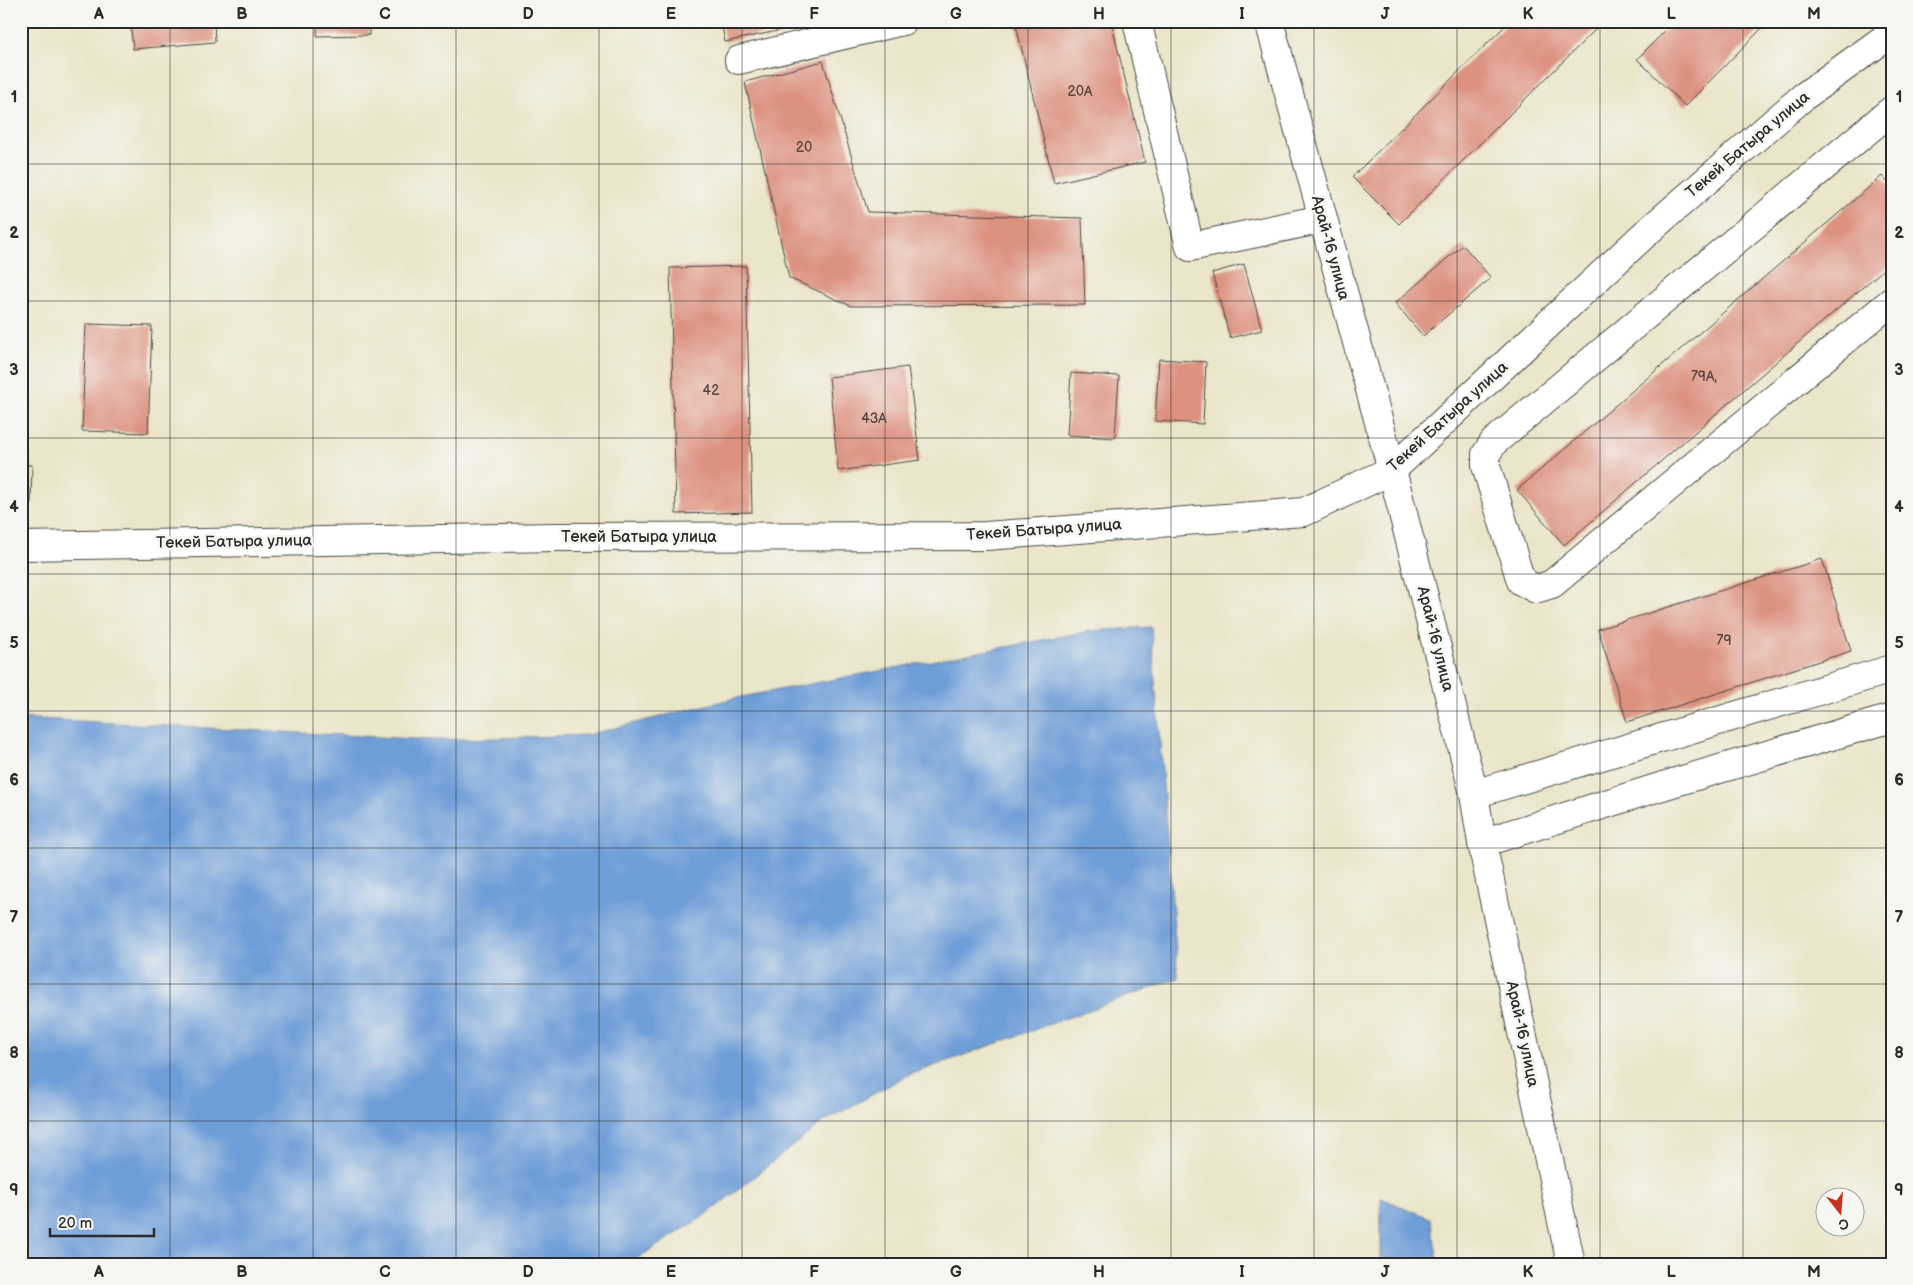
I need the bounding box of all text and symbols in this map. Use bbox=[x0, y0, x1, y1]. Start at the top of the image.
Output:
text: A bbox=[93, 5, 104, 24]
text: B bbox=[236, 5, 248, 24]
text: C bbox=[379, 5, 391, 24]
text: D bbox=[522, 5, 534, 24]
text: E bbox=[666, 5, 676, 24]
text: F bbox=[809, 5, 819, 24]
text: G bbox=[950, 5, 962, 24]
text: H bbox=[1093, 5, 1105, 24]
text: I bbox=[1239, 5, 1245, 24]
text: J bbox=[1381, 5, 1390, 24]
text: K bbox=[1523, 5, 1534, 24]
text: L bbox=[1666, 5, 1676, 24]
text: M bbox=[1807, 5, 1821, 24]
house number: 20А bbox=[1068, 83, 1093, 100]
street label: Текей Батыра улица bbox=[1682, 87, 1814, 202]
text: 1 bbox=[11, 88, 17, 107]
text: 1 bbox=[1896, 88, 1902, 107]
house number: 20 bbox=[796, 139, 812, 156]
street label: Арай-16 улица bbox=[1307, 193, 1353, 303]
text: 2 bbox=[9, 224, 19, 243]
text: 2 bbox=[1894, 224, 1904, 243]
street label: Текей Батыра улица bbox=[1384, 358, 1513, 476]
text: 3 bbox=[9, 361, 19, 380]
text: 3 bbox=[1894, 361, 1904, 380]
house number: 79А, bbox=[1691, 368, 1717, 385]
house number: 42 bbox=[703, 382, 720, 399]
house number: 43А bbox=[861, 410, 887, 427]
text: 4 bbox=[9, 498, 19, 517]
text: 4 bbox=[1894, 498, 1904, 517]
street label: Текей Батыра улица bbox=[966, 515, 1123, 545]
street label: Текей Батыра улица bbox=[561, 528, 717, 547]
street label: Текей Батыра улица bbox=[156, 531, 313, 553]
street label: Арай-16 улица bbox=[1413, 583, 1457, 694]
house number: 79 bbox=[1717, 632, 1731, 649]
text: 5 bbox=[9, 634, 19, 653]
text: 5 bbox=[1894, 634, 1904, 653]
text: 6 bbox=[9, 771, 19, 790]
text: 6 bbox=[1894, 771, 1904, 790]
text: 7 bbox=[10, 908, 19, 927]
text: 7 bbox=[1895, 908, 1904, 927]
street label: Арай-16 улица bbox=[1501, 978, 1543, 1089]
text: 8 bbox=[9, 1044, 19, 1063]
text: 8 bbox=[1894, 1044, 1904, 1063]
text: 9 bbox=[9, 1181, 19, 1200]
text: 9 bbox=[1894, 1181, 1904, 1200]
north arrow bbox=[1816, 1188, 1866, 1238]
scale bar bbox=[50, 1205, 154, 1237]
text: 20 m bbox=[58, 1214, 92, 1233]
text: С bbox=[1836, 1214, 1851, 1234]
text: A bbox=[93, 1263, 104, 1282]
text: B bbox=[236, 1263, 248, 1282]
text: C bbox=[379, 1263, 391, 1282]
text: D bbox=[522, 1263, 534, 1282]
text: E bbox=[666, 1263, 676, 1282]
text: F bbox=[809, 1263, 819, 1282]
text: G bbox=[950, 1263, 962, 1282]
text: H bbox=[1093, 1263, 1105, 1282]
text: I bbox=[1239, 1263, 1245, 1282]
text: J bbox=[1381, 1263, 1390, 1282]
text: K bbox=[1523, 1263, 1534, 1282]
text: L bbox=[1666, 1263, 1676, 1282]
text: M bbox=[1807, 1263, 1821, 1282]

